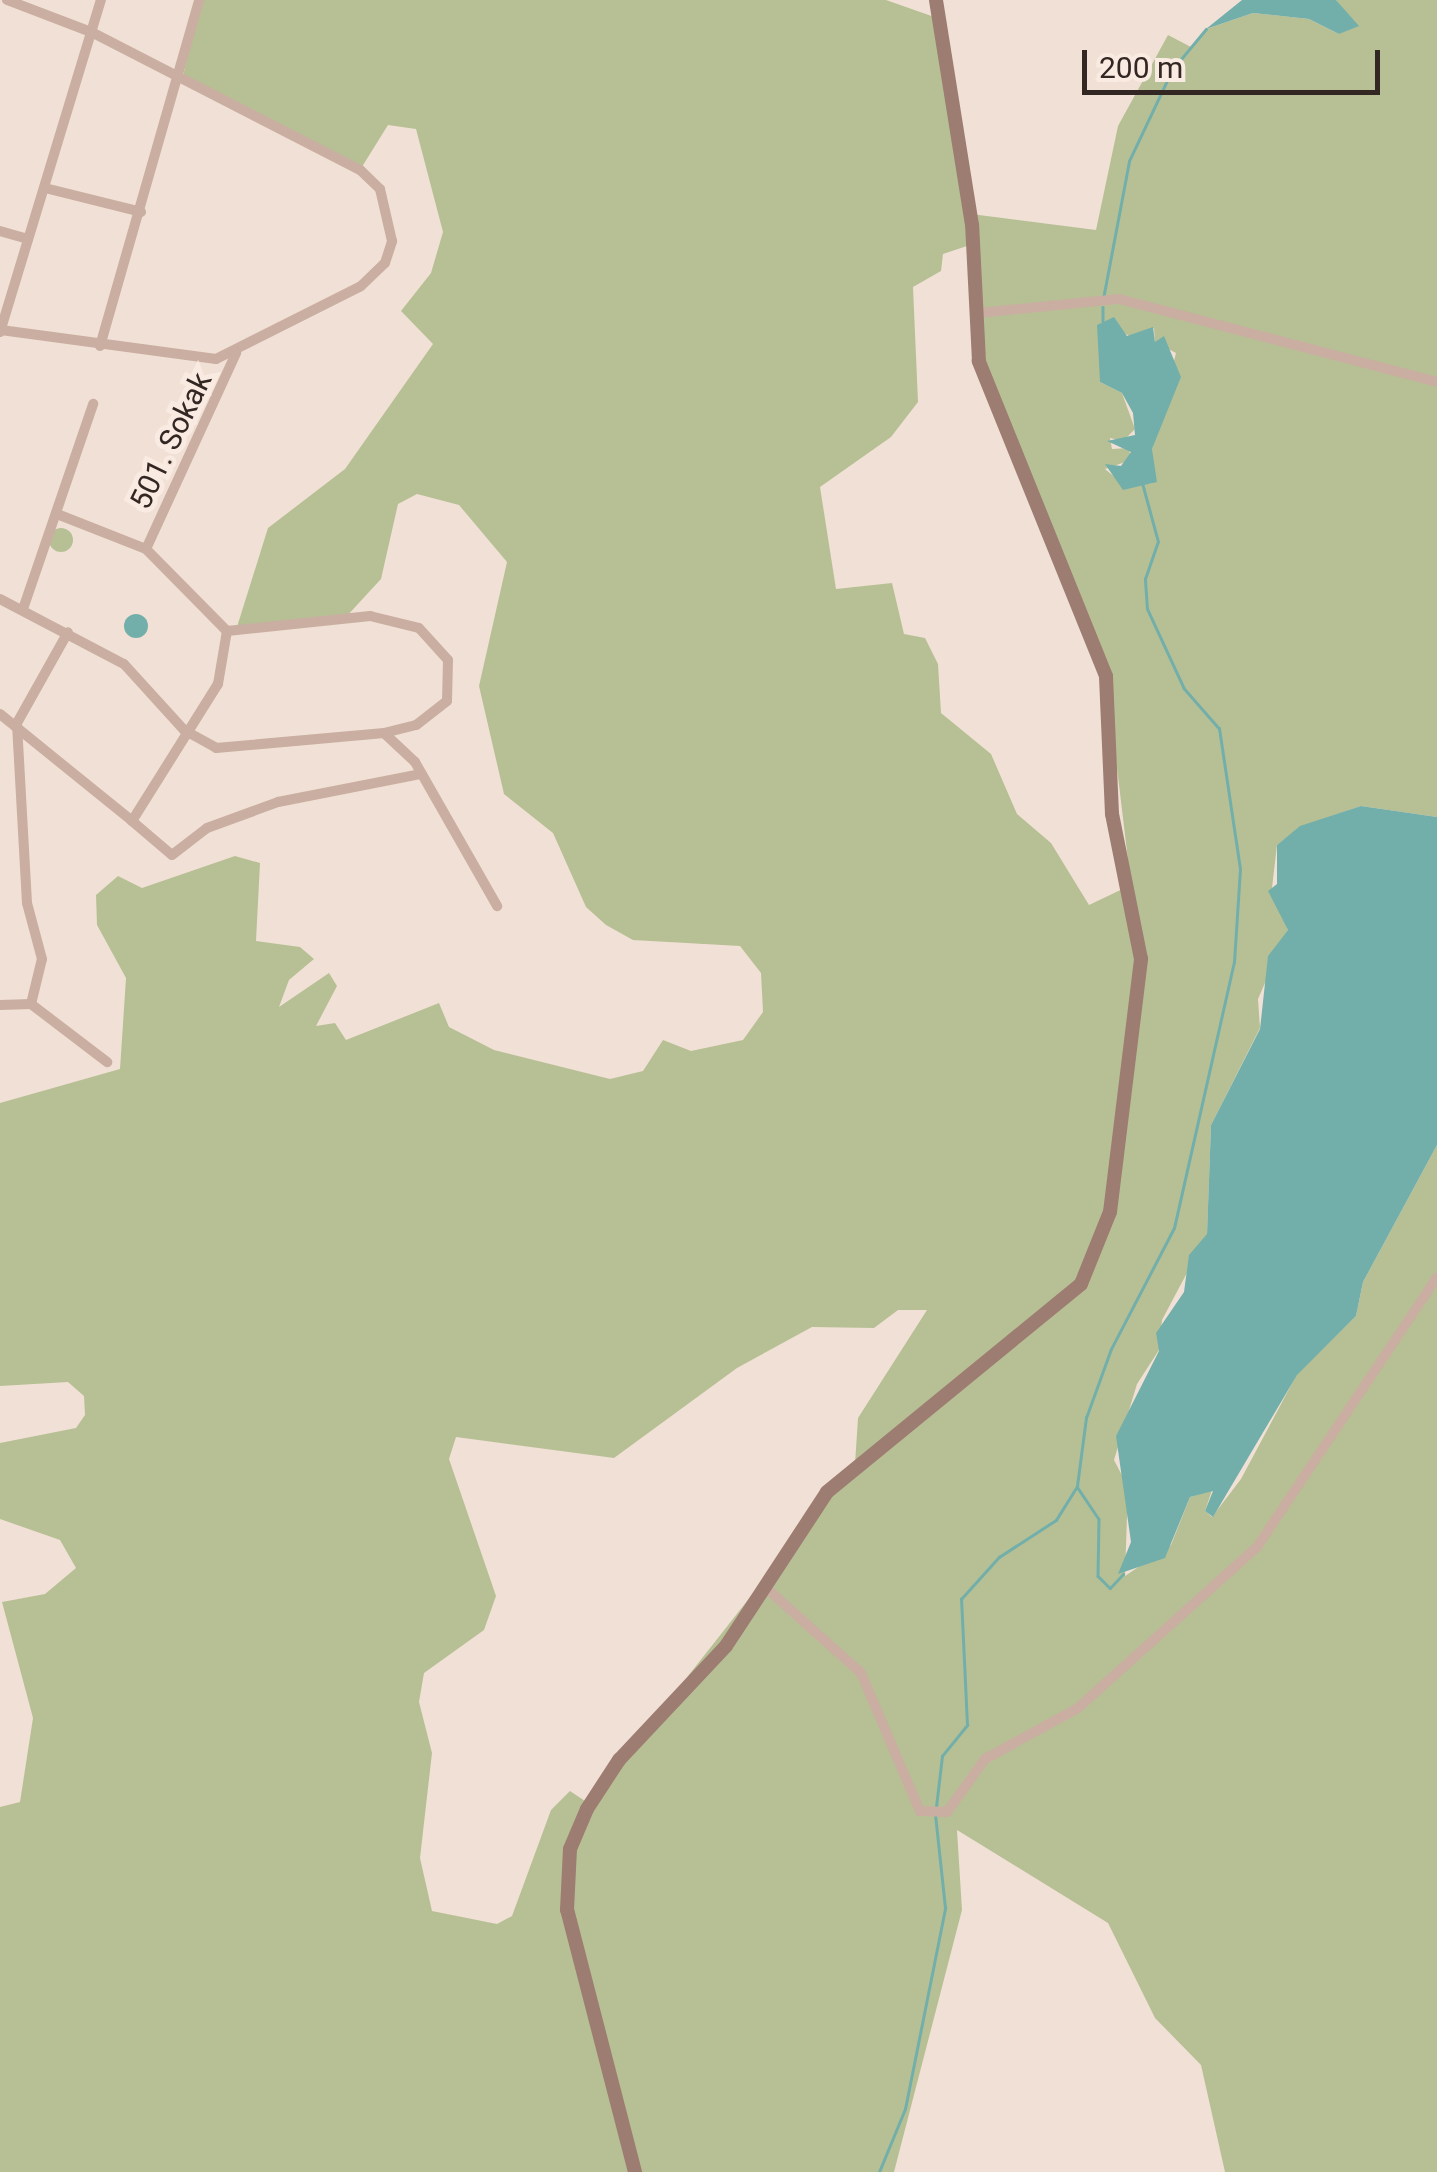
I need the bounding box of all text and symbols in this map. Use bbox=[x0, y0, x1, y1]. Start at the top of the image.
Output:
scale bar bbox=[1087, 30, 1384, 92]
text: 200 m bbox=[1099, 50, 1183, 85]
street label: 501. Sokak bbox=[122, 367, 220, 515]

